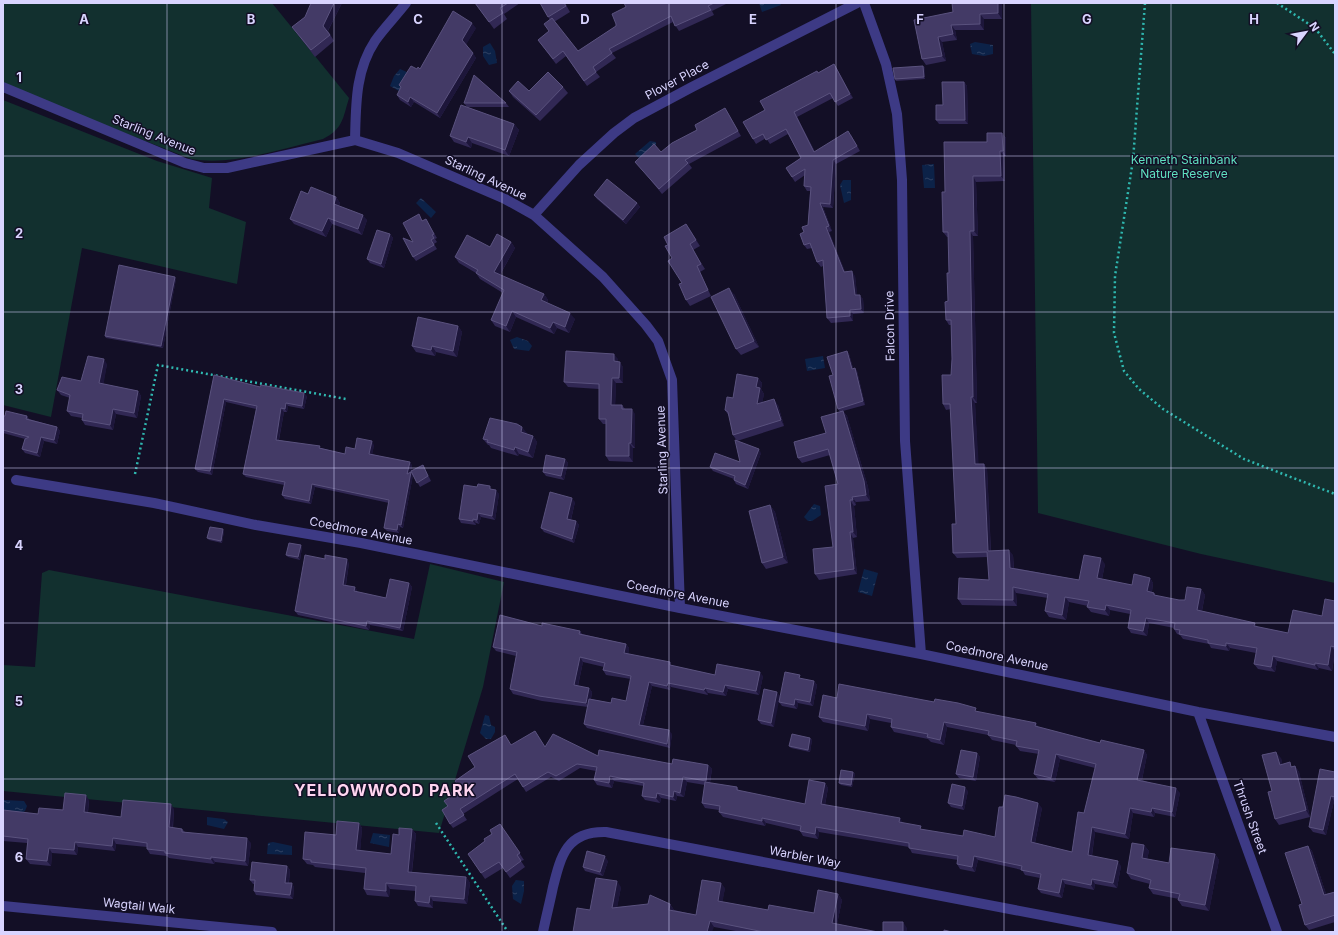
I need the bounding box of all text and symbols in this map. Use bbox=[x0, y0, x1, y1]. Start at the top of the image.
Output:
text: A bbox=[79, 11, 89, 27]
text: B bbox=[247, 11, 256, 27]
text: C bbox=[413, 11, 423, 27]
text: D bbox=[580, 11, 590, 27]
text: E bbox=[749, 11, 757, 27]
text: F bbox=[916, 11, 924, 27]
text: G bbox=[1082, 11, 1092, 27]
text: H bbox=[1249, 11, 1259, 27]
north arrow bbox=[1286, 12, 1326, 52]
text: N bbox=[1306, 19, 1323, 34]
street label: Plover Place bbox=[642, 56, 711, 103]
text: 1 bbox=[16, 69, 22, 85]
street label: Starling Avenue bbox=[110, 111, 198, 158]
street label: Starling Avenue bbox=[443, 152, 530, 203]
park label: Kenneth Stainbank Nature Reserve bbox=[1131, 152, 1238, 181]
text: 2 bbox=[15, 225, 23, 241]
street label: Falcon Drive bbox=[881, 291, 898, 362]
text: 3 bbox=[15, 381, 23, 397]
street label: Starling Avenue bbox=[652, 405, 671, 495]
street label: Coedmore Avenue bbox=[308, 513, 414, 548]
text: 4 bbox=[15, 537, 24, 553]
street label: Coedmore Avenue bbox=[625, 576, 731, 611]
street label: Coedmore Avenue bbox=[944, 637, 1050, 674]
text: 5 bbox=[15, 693, 23, 709]
street label: Thrush Street bbox=[1230, 778, 1271, 856]
district label: YELLOWWOOD PARK bbox=[294, 780, 476, 800]
street label: Warbler Way bbox=[768, 842, 842, 871]
text: 6 bbox=[15, 849, 23, 865]
street label: Wagtail Walk bbox=[102, 894, 176, 917]

